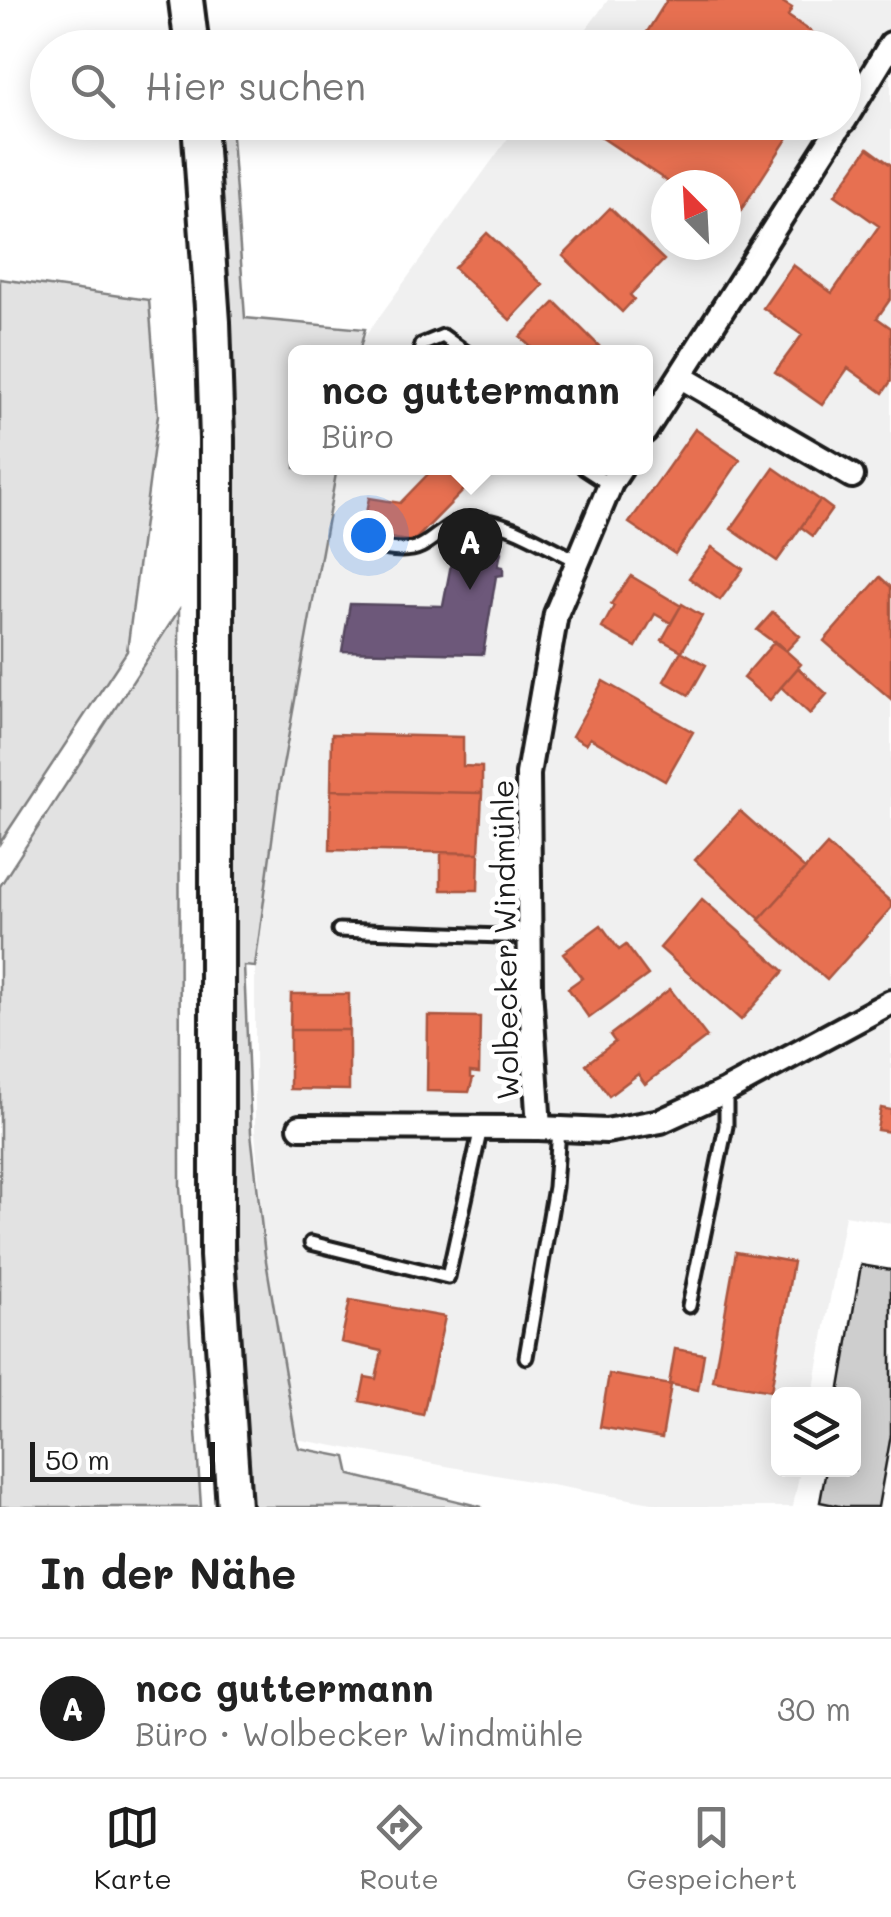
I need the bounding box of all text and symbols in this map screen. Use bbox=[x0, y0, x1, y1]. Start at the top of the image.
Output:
search box bbox=[30, 30, 861, 140]
icon: search bbox=[65, 58, 120, 113]
text: Hier suchen bbox=[145, 60, 366, 110]
north arrow bbox=[651, 170, 741, 260]
popup bbox=[288, 345, 653, 475]
text: ncc guttermann bbox=[321, 364, 620, 414]
text: Büro bbox=[321, 414, 394, 456]
pin: A bbox=[438, 508, 502, 590]
your location bbox=[343, 510, 394, 561]
street label: Wolbecker Windmühle bbox=[481, 779, 527, 1101]
map controls bbox=[771, 1387, 861, 1477]
button: layers bbox=[771, 1387, 861, 1477]
scale bar bbox=[30, 1437, 215, 1482]
text: 50 m bbox=[45, 1441, 110, 1477]
text: In der Nähe bbox=[40, 1545, 296, 1600]
text: ncc guttermann bbox=[135, 1662, 434, 1712]
text: A bbox=[61, 1687, 84, 1729]
text: 30 m bbox=[777, 1687, 851, 1729]
text: Büro · Wolbecker Windmühle bbox=[135, 1712, 584, 1754]
tab: Karte bbox=[94, 1800, 172, 1896]
tab: Route bbox=[359, 1800, 439, 1896]
tab: Gespeichert bbox=[626, 1800, 797, 1896]

